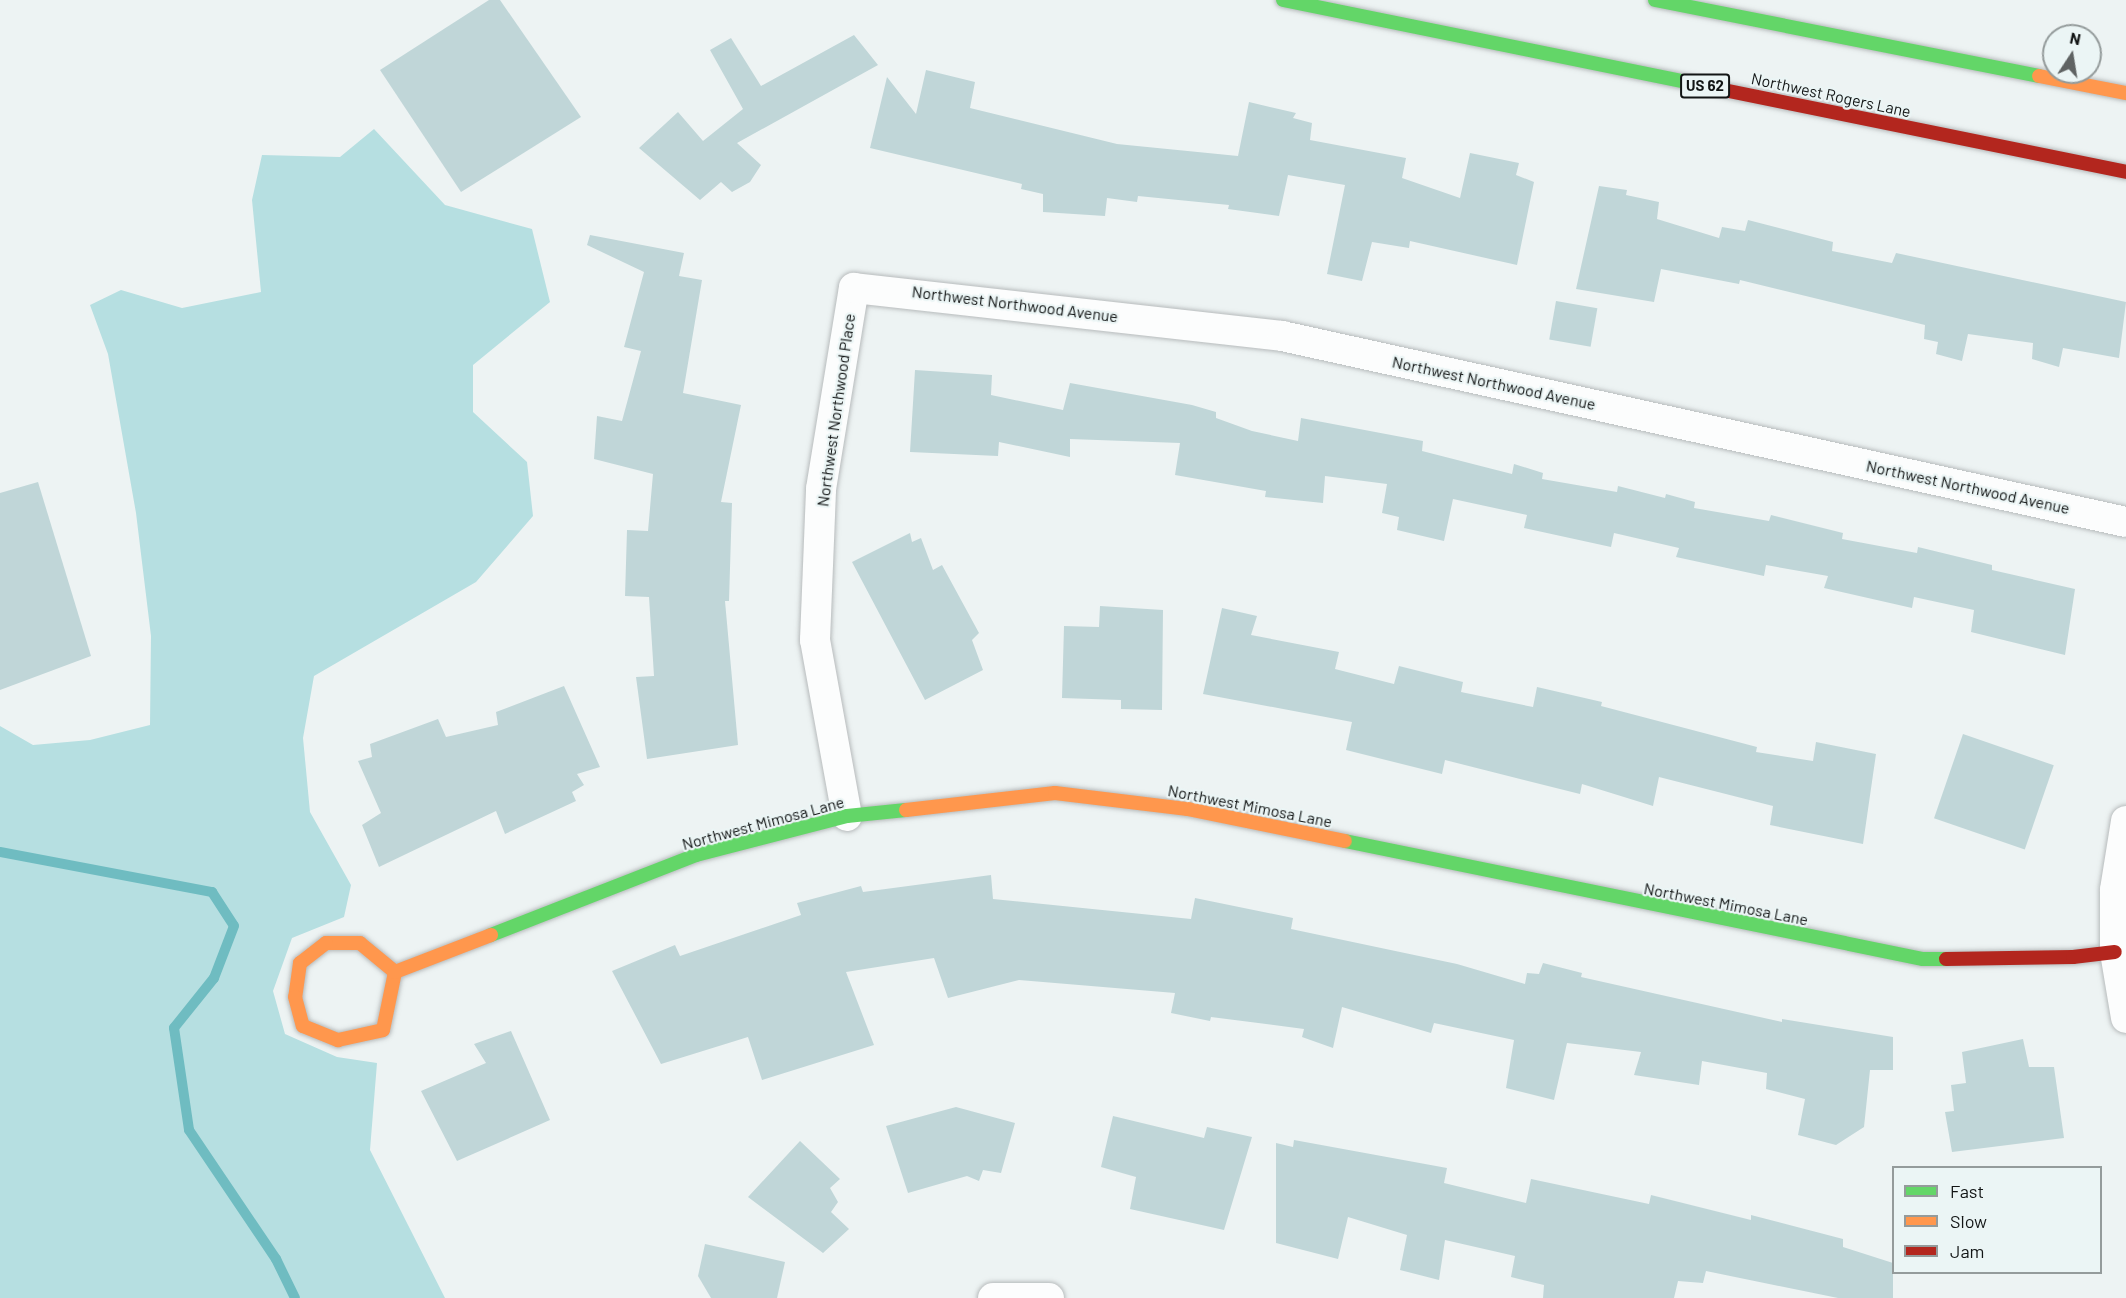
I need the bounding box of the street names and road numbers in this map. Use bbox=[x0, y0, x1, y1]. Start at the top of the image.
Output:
street label: Northwest Rogers Lane bbox=[1749, 69, 1913, 121]
road number: US 62 bbox=[1680, 74, 1730, 98]
street label: Northwest Northwood Avenue bbox=[911, 282, 1119, 326]
street label: Northwest Northwood Place bbox=[813, 312, 859, 508]
street label: Northwest Northwood Avenue bbox=[1390, 352, 1598, 414]
street label: Northwest Northwood Avenue bbox=[1864, 456, 2072, 518]
street label: Northwest Mimosa Lane bbox=[1166, 781, 1334, 831]
street label: Northwest Mimosa Lane bbox=[680, 792, 846, 854]
street label: Northwest Mimosa Lane bbox=[1642, 879, 1810, 929]

